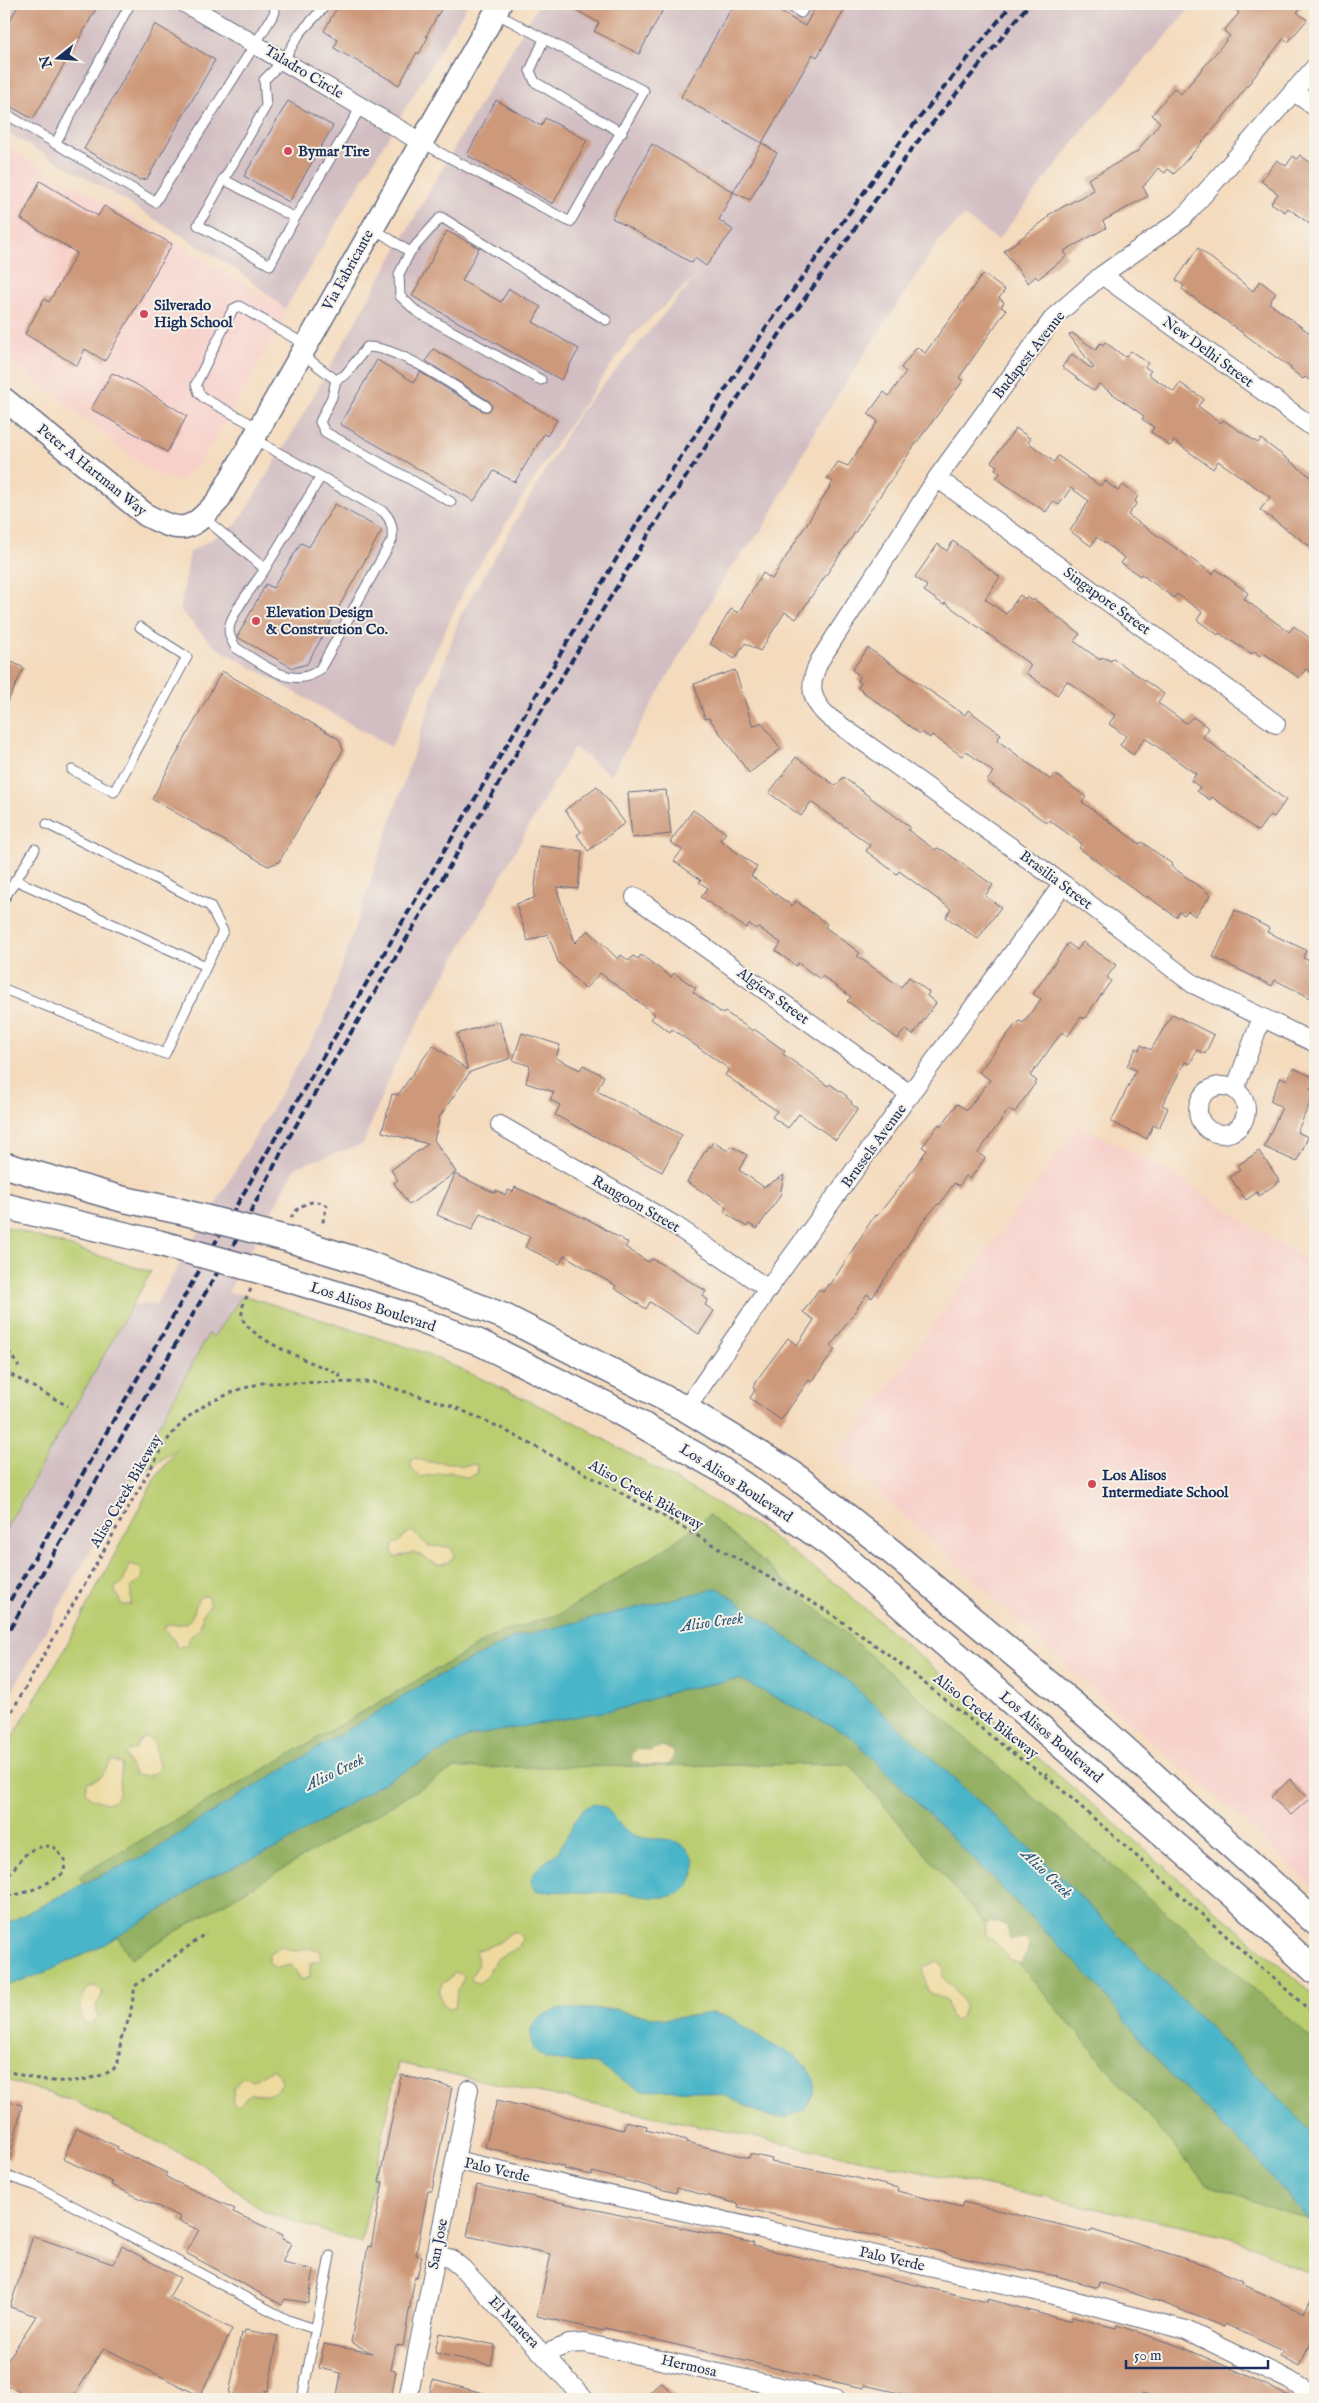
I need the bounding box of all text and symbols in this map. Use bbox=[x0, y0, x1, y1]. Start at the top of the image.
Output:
north arrow bbox=[32, 32, 82, 82]
street label: Taladro Circle bbox=[261, 41, 347, 103]
text: N bbox=[36, 53, 57, 71]
place label: Bymar Tire bbox=[298, 142, 370, 161]
marker: Bymar Tire bbox=[282, 145, 294, 157]
street label: Via Fabricante bbox=[317, 226, 378, 315]
place label: Silverado High School bbox=[154, 296, 233, 332]
street label: Budapest Avenue bbox=[989, 307, 1069, 403]
marker: Silverado High School bbox=[138, 308, 150, 320]
street label: New Delhi Street bbox=[1159, 313, 1257, 391]
street label: Peter A Hartman Way bbox=[33, 420, 151, 521]
street label: Singapore Street bbox=[1060, 563, 1154, 639]
place label: Elevation Design & Construction Co. bbox=[266, 603, 388, 639]
marker: Elevation Design & Construction Co. bbox=[250, 615, 262, 627]
street label: Brasilia Street bbox=[1016, 846, 1096, 914]
street label: Algiers Street bbox=[732, 963, 813, 1029]
street label: Brussels Avenue bbox=[837, 1100, 911, 1192]
street label: Rangoon Street bbox=[589, 1171, 683, 1237]
street label: Los Alisos Boulevard bbox=[308, 1278, 439, 1337]
street label: Aliso Creek Bikeway bbox=[85, 1430, 167, 1552]
street label: Los Alisos Boulevard bbox=[676, 1439, 797, 1527]
street label: Aliso Creek Bikeway bbox=[584, 1455, 707, 1535]
place label: Los Alisos Intermediate School bbox=[1102, 1466, 1229, 1502]
marker: Los Alisos Intermediate School bbox=[1086, 1478, 1098, 1490]
water label: Aliso Creek bbox=[677, 1609, 745, 1638]
street label: Aliso Creek Bikeway bbox=[929, 1668, 1043, 1763]
street label: Los Alisos Boulevard bbox=[995, 1687, 1107, 1788]
water label: Aliso Creek bbox=[300, 1750, 368, 1797]
water label: Aliso Creek bbox=[1015, 1843, 1076, 1904]
street label: Palo Verde bbox=[462, 2153, 532, 2187]
street label: San Jose bbox=[424, 2217, 452, 2271]
street label: Palo Verde bbox=[857, 2242, 927, 2276]
street label: El Manera bbox=[485, 2292, 544, 2352]
scale bar bbox=[1126, 2338, 1269, 2370]
text: 50 m bbox=[1134, 2346, 1162, 2365]
street label: Hermosa bbox=[659, 2350, 719, 2382]

